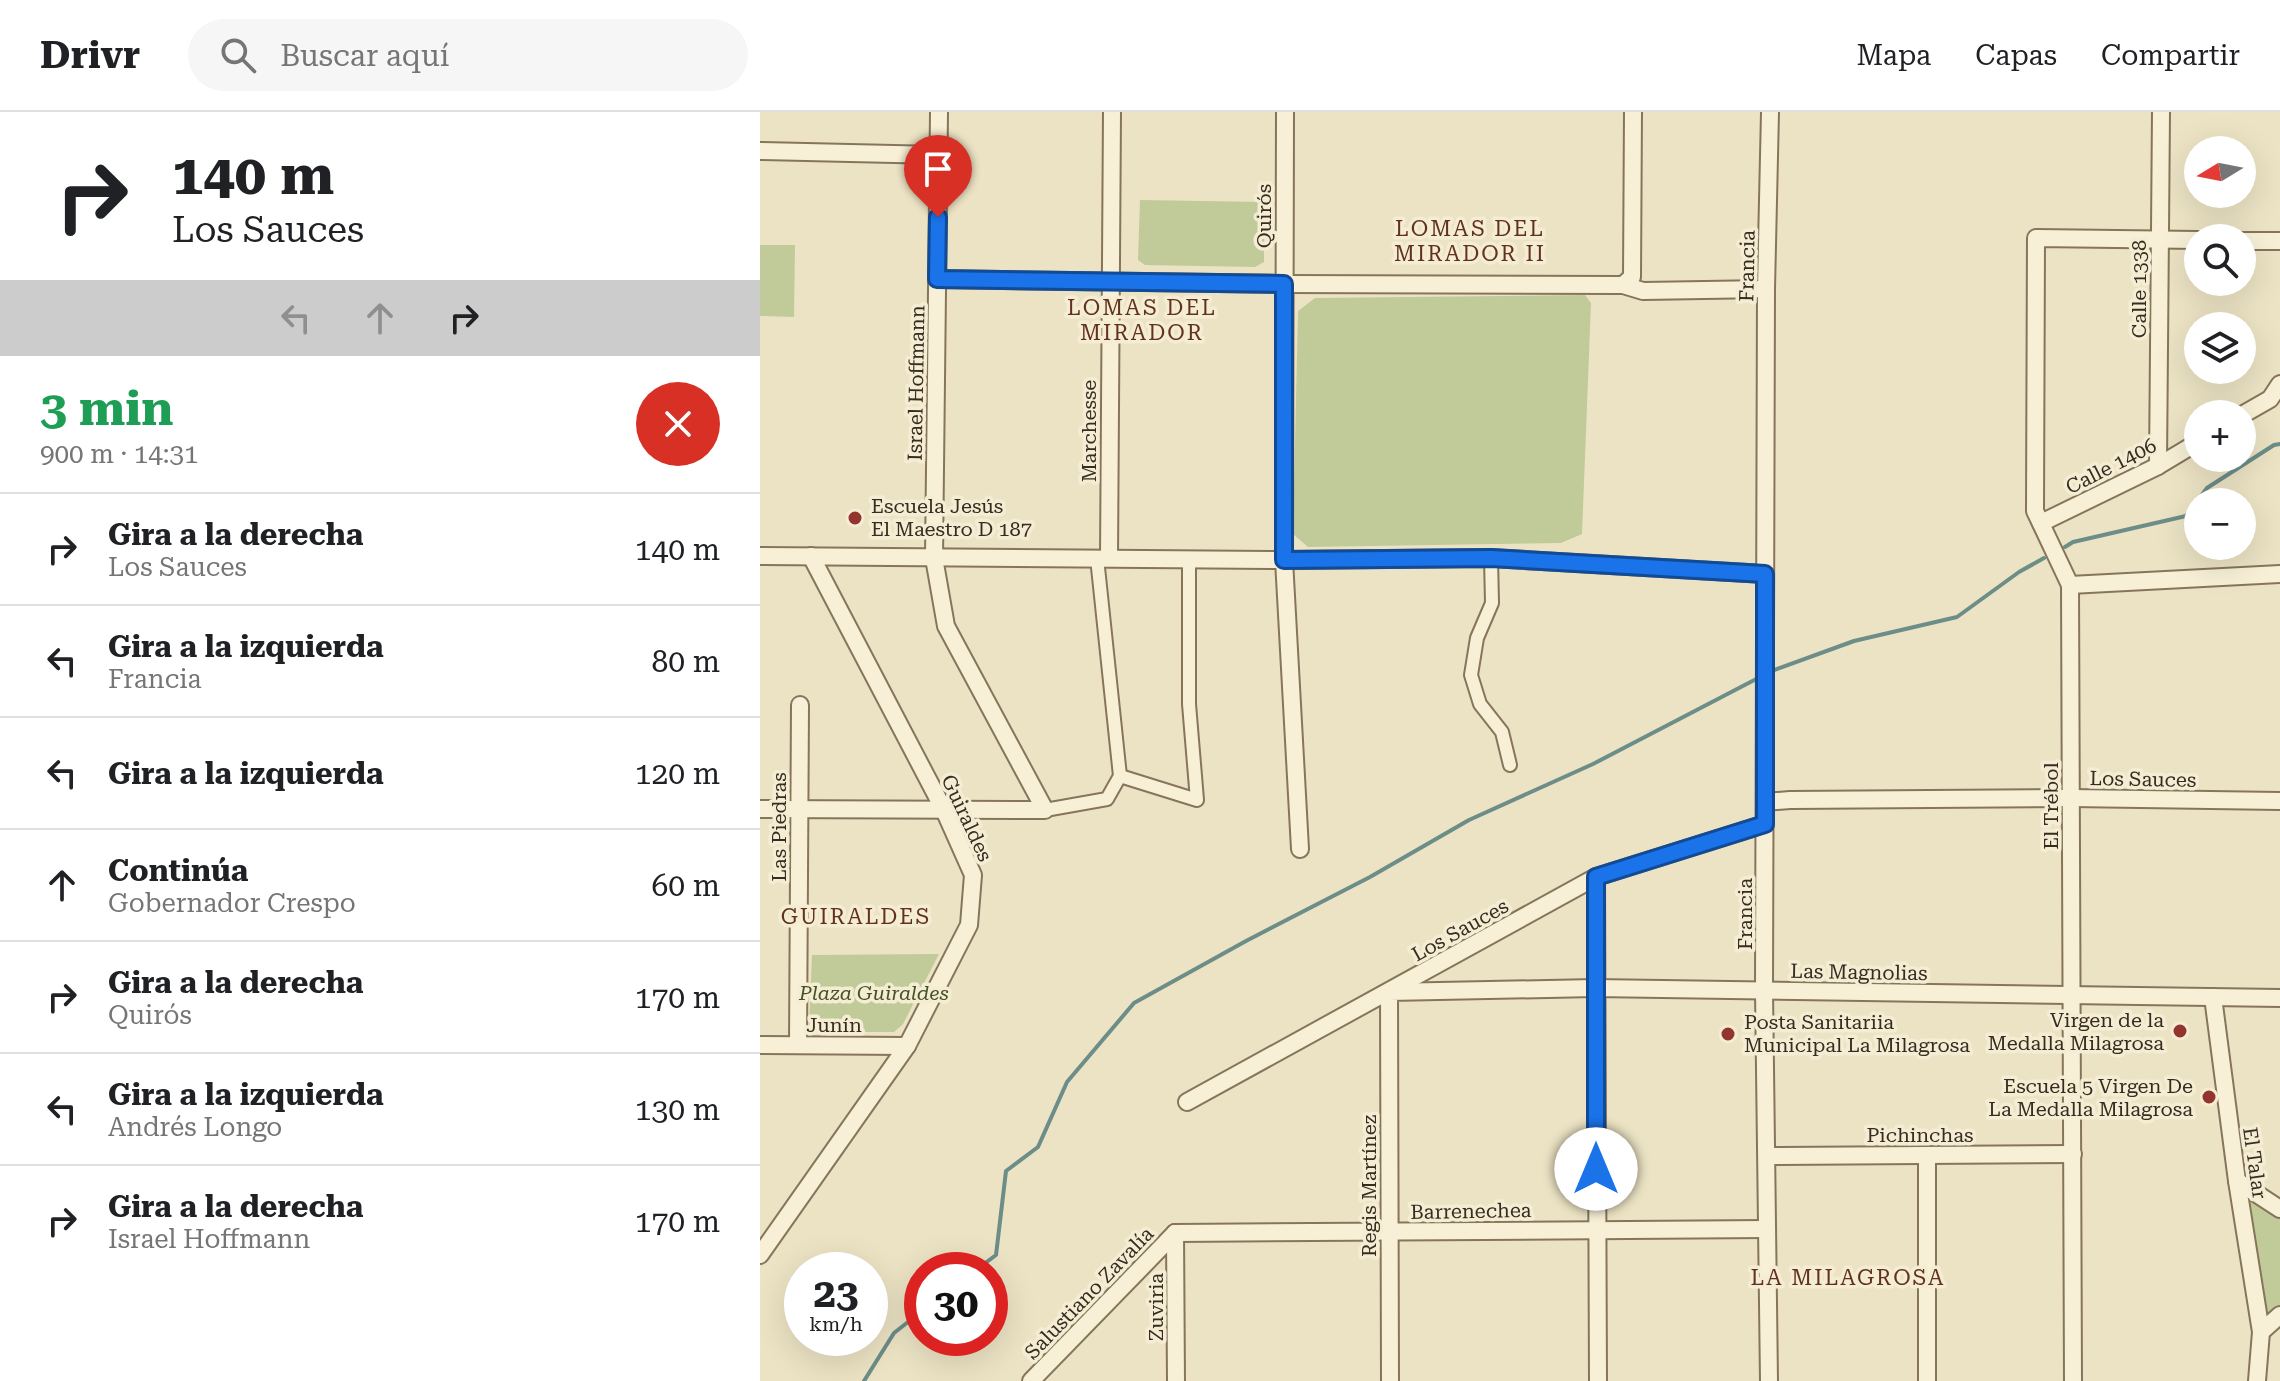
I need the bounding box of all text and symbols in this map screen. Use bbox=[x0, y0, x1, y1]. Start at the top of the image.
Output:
search box bbox=[188, 19, 748, 91]
text: Drivr bbox=[40, 33, 140, 77]
icon: search bbox=[216, 33, 260, 77]
text: Buscar aquí bbox=[280, 38, 449, 73]
text: Mapa bbox=[1856, 39, 1931, 72]
text: Capas bbox=[1975, 39, 2057, 72]
text: Compartir bbox=[2101, 39, 2240, 72]
pin bbox=[904, 135, 972, 217]
north arrow bbox=[2184, 136, 2256, 208]
map controls bbox=[2184, 136, 2256, 560]
text: 140 m bbox=[172, 142, 334, 208]
icon: right bbox=[40, 144, 144, 248]
icon: arrive bbox=[916, 147, 960, 191]
street label: Quirós bbox=[1252, 184, 1276, 248]
text: Los Sauces bbox=[172, 209, 364, 251]
district label: LOMAS DEL MIRADOR II bbox=[1394, 216, 1546, 266]
button: search bbox=[2184, 224, 2256, 296]
street label: Francia bbox=[1734, 230, 1760, 302]
street label: Calle 1338 bbox=[2127, 240, 2151, 338]
district label: LOMAS DEL MIRADOR bbox=[1067, 295, 1217, 345]
icon: left bbox=[274, 296, 318, 340]
icon: ahead bbox=[358, 296, 402, 340]
icon: right bbox=[442, 296, 486, 340]
street label: Israel Hoffmann bbox=[903, 305, 929, 461]
button: layers bbox=[2184, 312, 2256, 384]
street label: Marchesse bbox=[1077, 380, 1101, 482]
text: 3 min bbox=[40, 381, 173, 437]
button: close bbox=[636, 382, 720, 466]
button: + bbox=[2184, 400, 2256, 472]
street label: Calle 1406 bbox=[2062, 433, 2160, 499]
text: 900 m · 14:31 bbox=[40, 439, 199, 469]
button: − bbox=[2184, 488, 2256, 560]
place label: Escuela Jesús El Maestro D 187 bbox=[871, 494, 1032, 541]
marker: Escuela Jesús El Maestro D 187 bbox=[846, 509, 864, 527]
text: Gira a la derecha bbox=[108, 517, 363, 552]
icon: right bbox=[40, 527, 84, 571]
text: 140 m bbox=[635, 532, 720, 567]
text: Los Sauces bbox=[108, 552, 247, 582]
text: Gira a la izquierda bbox=[108, 629, 384, 664]
icon: left bbox=[40, 639, 84, 683]
text: 80 m bbox=[651, 644, 720, 679]
text: Francia bbox=[108, 664, 202, 694]
icon: left bbox=[40, 751, 84, 795]
text: Gira a la izquierda bbox=[108, 756, 384, 791]
text: 120 m bbox=[635, 756, 720, 791]
street label: El Trébol bbox=[2039, 762, 2063, 850]
street label: Los Sauces bbox=[2089, 766, 2197, 792]
street label: Guiraldes bbox=[936, 771, 998, 865]
street label: Las Piedras bbox=[767, 772, 791, 882]
text: Continúa bbox=[108, 853, 248, 888]
icon: ahead bbox=[40, 863, 84, 907]
text: 60 m bbox=[651, 868, 720, 903]
street label: Francia bbox=[1733, 878, 1757, 950]
text: Gobernador Crespo bbox=[108, 888, 356, 918]
street label: Los Sauces bbox=[1407, 894, 1513, 966]
district label: GUIRALDES bbox=[781, 904, 931, 929]
street label: Las Magnolias bbox=[1790, 959, 1928, 985]
text: Gira a la derecha bbox=[108, 965, 363, 1000]
icon: right bbox=[40, 975, 84, 1019]
text: 170 m bbox=[635, 980, 720, 1015]
park label: Plaza Guiraldes bbox=[798, 981, 949, 1005]
text: Quirós bbox=[108, 1000, 192, 1030]
place label: Virgen de la Medalla Milagrosa bbox=[1988, 1008, 2164, 1055]
place label: Posta Sanitariia Municipal La Milagrosa bbox=[1744, 1010, 1970, 1057]
street label: Junín bbox=[806, 1013, 862, 1037]
marker: Virgen de la Medalla Milagrosa bbox=[2171, 1022, 2189, 1040]
marker: Posta Sanitariia Municipal La Milagrosa bbox=[1719, 1025, 1737, 1043]
place label: Escuela 5 Virgen De La Medalla Milagrosa bbox=[1988, 1074, 2193, 1121]
text: Gira a la izquierda bbox=[108, 1077, 384, 1112]
icon: left bbox=[40, 1087, 84, 1131]
marker: Escuela 5 Virgen De La Medalla Milagrosa bbox=[2200, 1088, 2218, 1106]
text: 130 m bbox=[635, 1092, 720, 1127]
text: Andrés Longo bbox=[108, 1112, 282, 1142]
street label: Regis Martínez bbox=[1357, 1115, 1381, 1257]
street label: Pichinchas bbox=[1866, 1123, 1974, 1147]
street label: El Talar bbox=[2238, 1126, 2272, 1200]
position arrow bbox=[1554, 1127, 1638, 1211]
text: Gira a la derecha bbox=[108, 1189, 363, 1224]
street label: Barrenechea bbox=[1410, 1198, 1532, 1224]
icon: right bbox=[40, 1199, 84, 1243]
text: 170 m bbox=[635, 1204, 720, 1239]
street label: Salustiano Zavalía bbox=[1020, 1222, 1158, 1364]
text: Israel Hoffmann bbox=[108, 1224, 310, 1254]
speed limit sign: 30 bbox=[904, 1252, 1008, 1356]
district label: LA MILAGROSA bbox=[1751, 1265, 1945, 1290]
text: 23 bbox=[814, 1270, 858, 1317]
street label: Zuviria bbox=[1144, 1273, 1168, 1341]
text: km/h bbox=[809, 1312, 863, 1336]

